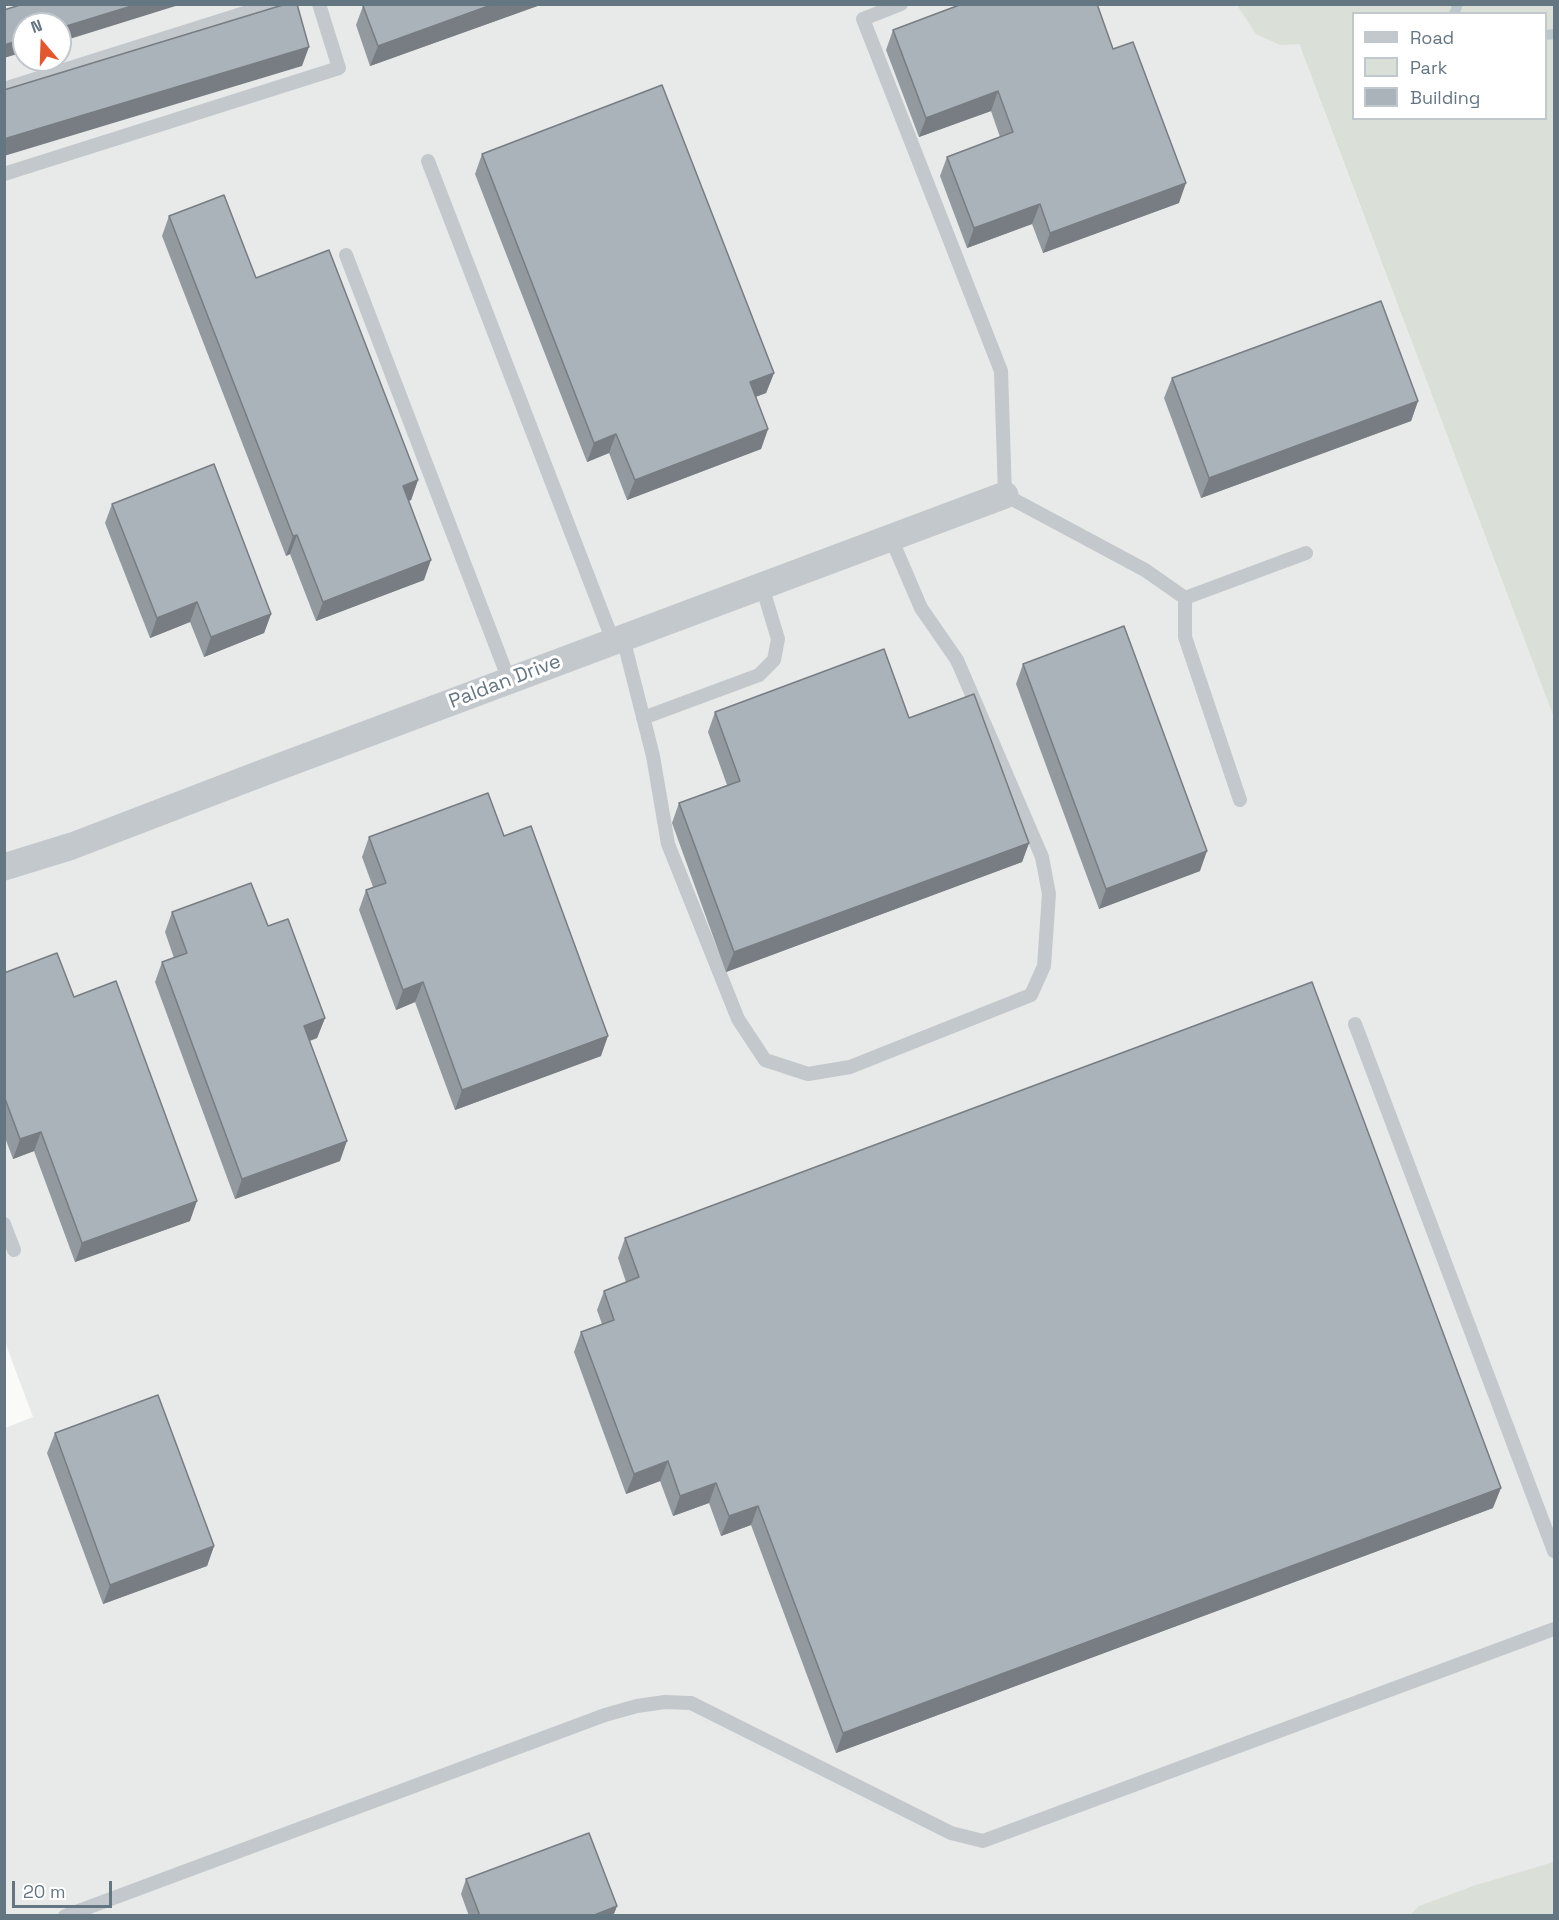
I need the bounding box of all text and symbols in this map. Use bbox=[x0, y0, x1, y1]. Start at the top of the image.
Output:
north arrow bbox=[12, 12, 72, 72]
legend bbox=[1352, 12, 1547, 120]
text: N bbox=[28, 15, 45, 38]
text: Road bbox=[1410, 26, 1454, 49]
text: Park bbox=[1410, 56, 1447, 79]
text: Building bbox=[1410, 86, 1480, 109]
street label: Paldan Drive bbox=[446, 650, 564, 714]
scale bar bbox=[15, 1869, 116, 1907]
text: 20 m bbox=[23, 1880, 66, 1903]

